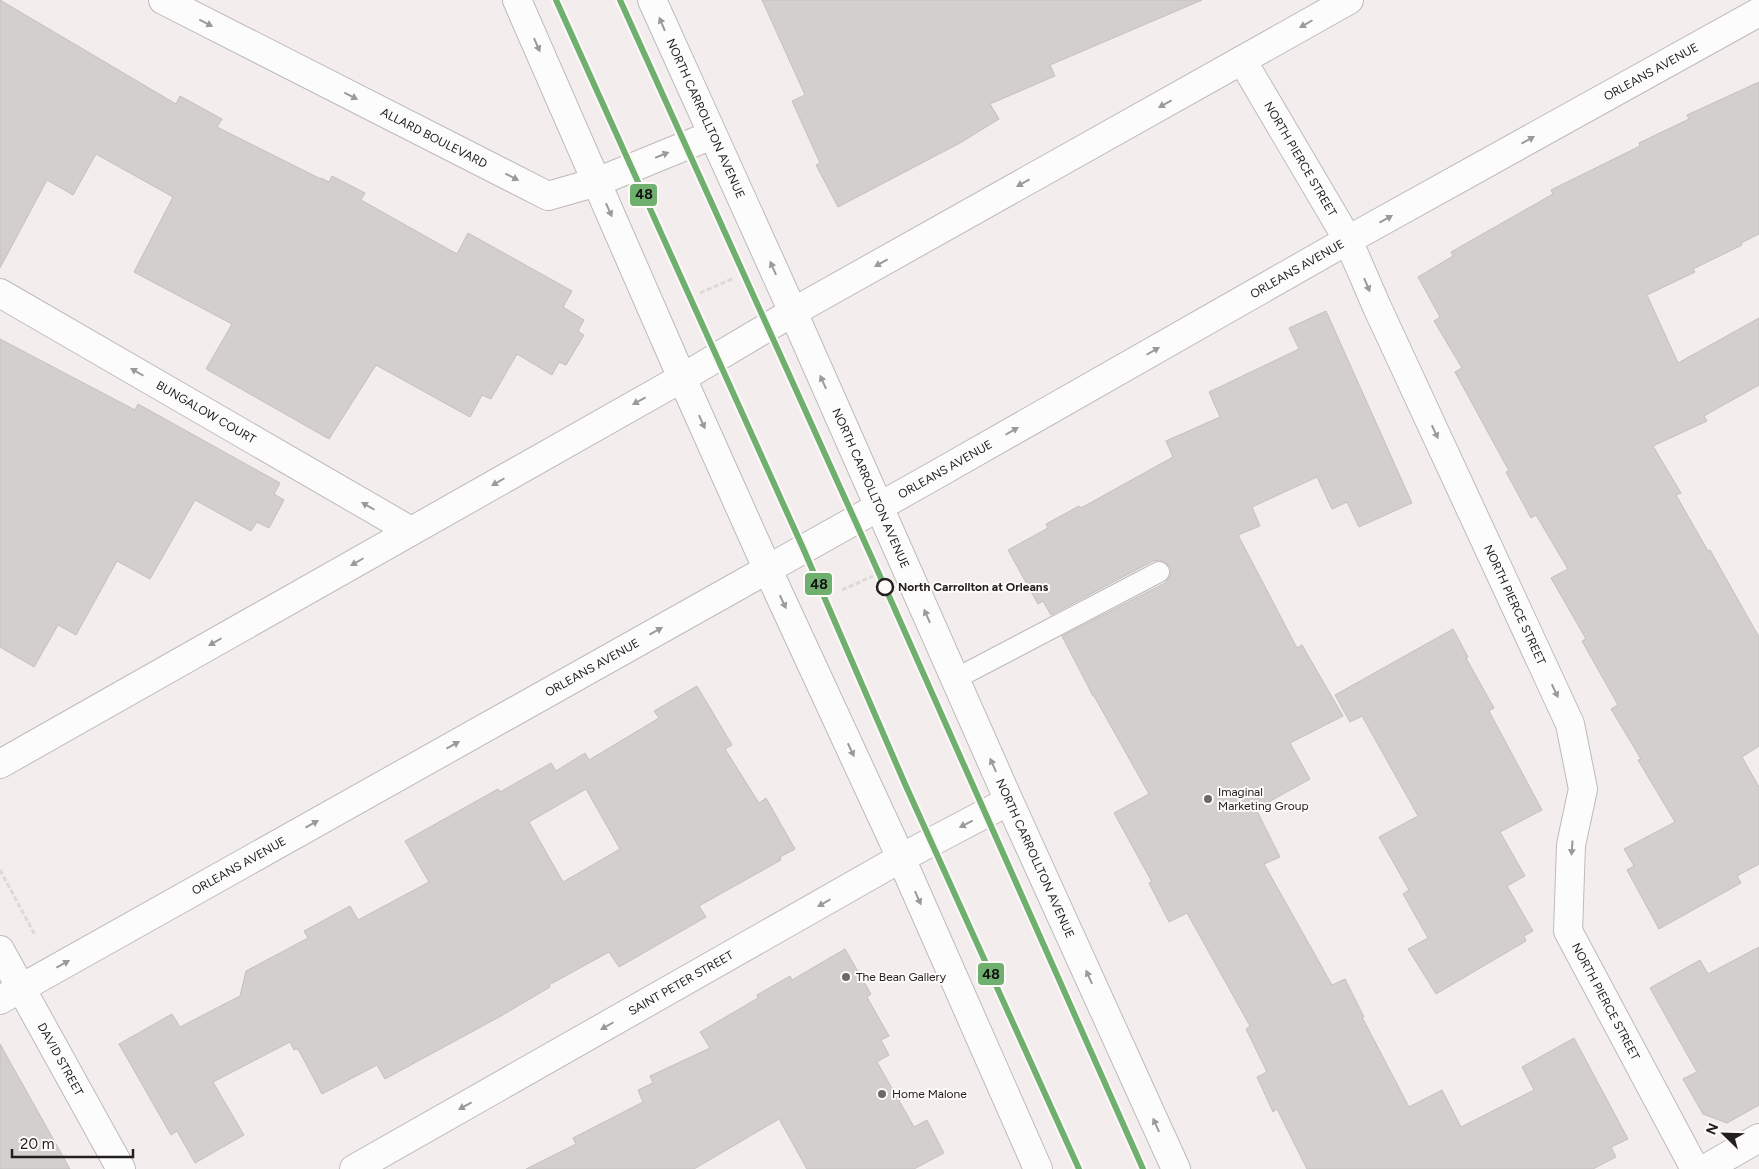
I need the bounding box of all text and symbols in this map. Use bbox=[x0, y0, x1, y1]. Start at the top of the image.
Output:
one-way arrow bbox=[658, 17, 666, 31]
one-way arrow bbox=[199, 19, 213, 27]
one-way arrow bbox=[1299, 20, 1314, 28]
street label: NORTH CARROLLTON AVENUE bbox=[663, 37, 748, 200]
one-way arrow bbox=[533, 38, 541, 52]
street label: ORLEANS AVENUE bbox=[1601, 40, 1701, 104]
one-way arrow bbox=[344, 92, 358, 100]
one-way arrow bbox=[1158, 99, 1171, 108]
street label: NORTH PIERCE STREET bbox=[1261, 99, 1340, 219]
street label: ALLARD BOULEVARD bbox=[378, 105, 490, 171]
one-way arrow bbox=[1521, 136, 1535, 145]
one-way arrow bbox=[655, 151, 670, 159]
one-way arrow bbox=[504, 173, 519, 182]
one-way arrow bbox=[1016, 179, 1030, 187]
line badge: 48 bbox=[629, 183, 658, 207]
text: 48 bbox=[635, 186, 653, 203]
one-way arrow bbox=[605, 203, 613, 217]
one-way arrow bbox=[1379, 215, 1393, 224]
street label: ORLEANS AVENUE bbox=[1248, 237, 1347, 301]
one-way arrow bbox=[875, 258, 888, 267]
one-way arrow bbox=[769, 261, 777, 275]
one-way arrow bbox=[1364, 278, 1372, 292]
one-way arrow bbox=[1146, 346, 1160, 355]
one-way arrow bbox=[130, 368, 145, 376]
one-way arrow bbox=[819, 375, 827, 389]
street label: BUNGALOW COURT bbox=[154, 378, 259, 447]
one-way arrow bbox=[633, 397, 646, 406]
street label: NORTH CARROLLTON AVENUE bbox=[829, 406, 912, 570]
one-way arrow bbox=[698, 415, 706, 429]
one-way arrow bbox=[1431, 425, 1439, 440]
one-way arrow bbox=[1004, 427, 1019, 435]
street label: ORLEANS AVENUE bbox=[896, 437, 995, 502]
one-way arrow bbox=[491, 477, 505, 486]
one-way arrow bbox=[362, 502, 375, 511]
street label: NORTH PIERCE STREET bbox=[1481, 543, 1549, 667]
one-way arrow bbox=[350, 557, 363, 566]
line badge: 48 bbox=[804, 572, 833, 596]
text: 48 bbox=[810, 576, 828, 593]
marker: North Carrollton at Orleans bbox=[876, 578, 894, 596]
place label: North Carrollton at Orleans bbox=[898, 580, 1049, 594]
one-way arrow bbox=[779, 595, 787, 609]
one-way arrow bbox=[922, 609, 930, 623]
one-way arrow bbox=[649, 626, 663, 635]
street label: ORLEANS AVENUE bbox=[543, 636, 642, 700]
one-way arrow bbox=[209, 637, 222, 646]
one-way arrow bbox=[1551, 684, 1559, 698]
one-way arrow bbox=[447, 740, 460, 749]
one-way arrow bbox=[847, 743, 855, 757]
one-way arrow bbox=[989, 758, 997, 772]
street label: NORTH CARROLLTON AVENUE bbox=[993, 776, 1077, 940]
place label: Imaginal Marketing Group bbox=[1218, 785, 1309, 813]
marker: Imaginal Marketing Group bbox=[1202, 793, 1214, 805]
one-way arrow bbox=[305, 820, 318, 829]
one-way arrow bbox=[959, 820, 974, 828]
street label: ORLEANS AVENUE bbox=[189, 834, 289, 898]
one-way arrow bbox=[1567, 840, 1575, 856]
one-way arrow bbox=[915, 890, 923, 905]
one-way arrow bbox=[818, 898, 831, 907]
street label: NORTH PIERCE STREET bbox=[1569, 941, 1643, 1063]
street label: SAINT PETER STREET bbox=[626, 948, 736, 1018]
one-way arrow bbox=[56, 960, 70, 968]
line badge: 48 bbox=[977, 962, 1005, 986]
text: 48 bbox=[982, 966, 1000, 983]
one-way arrow bbox=[1084, 969, 1093, 984]
place label: The Bean Gallery bbox=[856, 970, 947, 984]
marker: The Bean Gallery bbox=[840, 971, 852, 983]
street label: DAVID STREET bbox=[35, 1021, 86, 1099]
one-way arrow bbox=[600, 1022, 614, 1030]
place label: Home Malone bbox=[892, 1087, 967, 1101]
marker: Home Malone bbox=[876, 1088, 888, 1100]
one-way arrow bbox=[458, 1102, 473, 1110]
north arrow bbox=[1699, 1109, 1749, 1159]
one-way arrow bbox=[1151, 1118, 1159, 1132]
text: N bbox=[1703, 1121, 1722, 1137]
scale bar bbox=[12, 1126, 134, 1158]
text: 20 m bbox=[20, 1135, 54, 1153]

